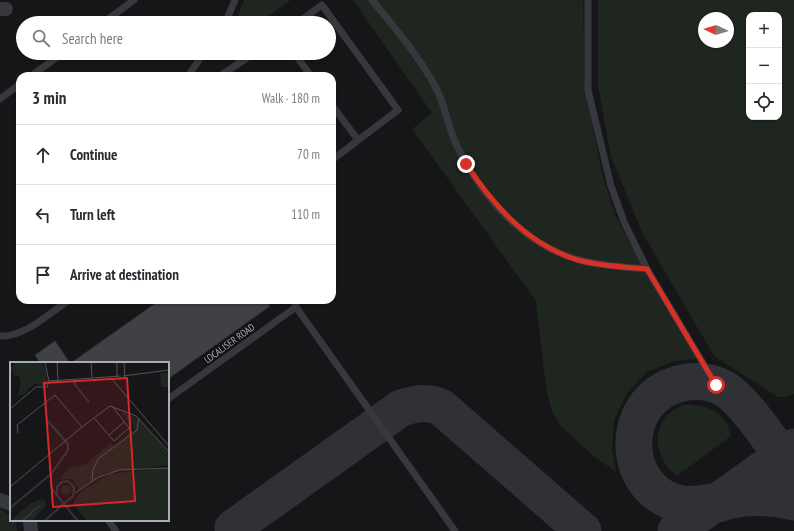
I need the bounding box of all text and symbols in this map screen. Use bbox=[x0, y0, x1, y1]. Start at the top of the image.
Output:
north arrow bbox=[698, 12, 734, 48]
map controls bbox=[746, 12, 782, 120]
button: + bbox=[746, 12, 782, 48]
search box bbox=[16, 16, 336, 60]
icon: search bbox=[30, 27, 52, 49]
text: Search here bbox=[62, 29, 123, 48]
button: − bbox=[746, 48, 782, 84]
button: locate bbox=[746, 84, 782, 120]
text: 3 min bbox=[32, 87, 66, 109]
text: Walk · 180 m bbox=[262, 90, 320, 107]
icon: ahead bbox=[32, 144, 54, 166]
text: Continue bbox=[70, 145, 117, 164]
text: 70 m bbox=[297, 146, 320, 163]
route end bbox=[457, 155, 475, 173]
icon: left bbox=[32, 204, 54, 226]
text: Turn left bbox=[70, 205, 115, 224]
text: 110 m bbox=[291, 206, 320, 223]
icon: arrive bbox=[32, 264, 54, 286]
text: Arrive at destination bbox=[70, 265, 179, 284]
street label: LOCALISER ROAD bbox=[201, 321, 257, 366]
inset map bbox=[10, 362, 169, 521]
route start bbox=[707, 376, 725, 394]

